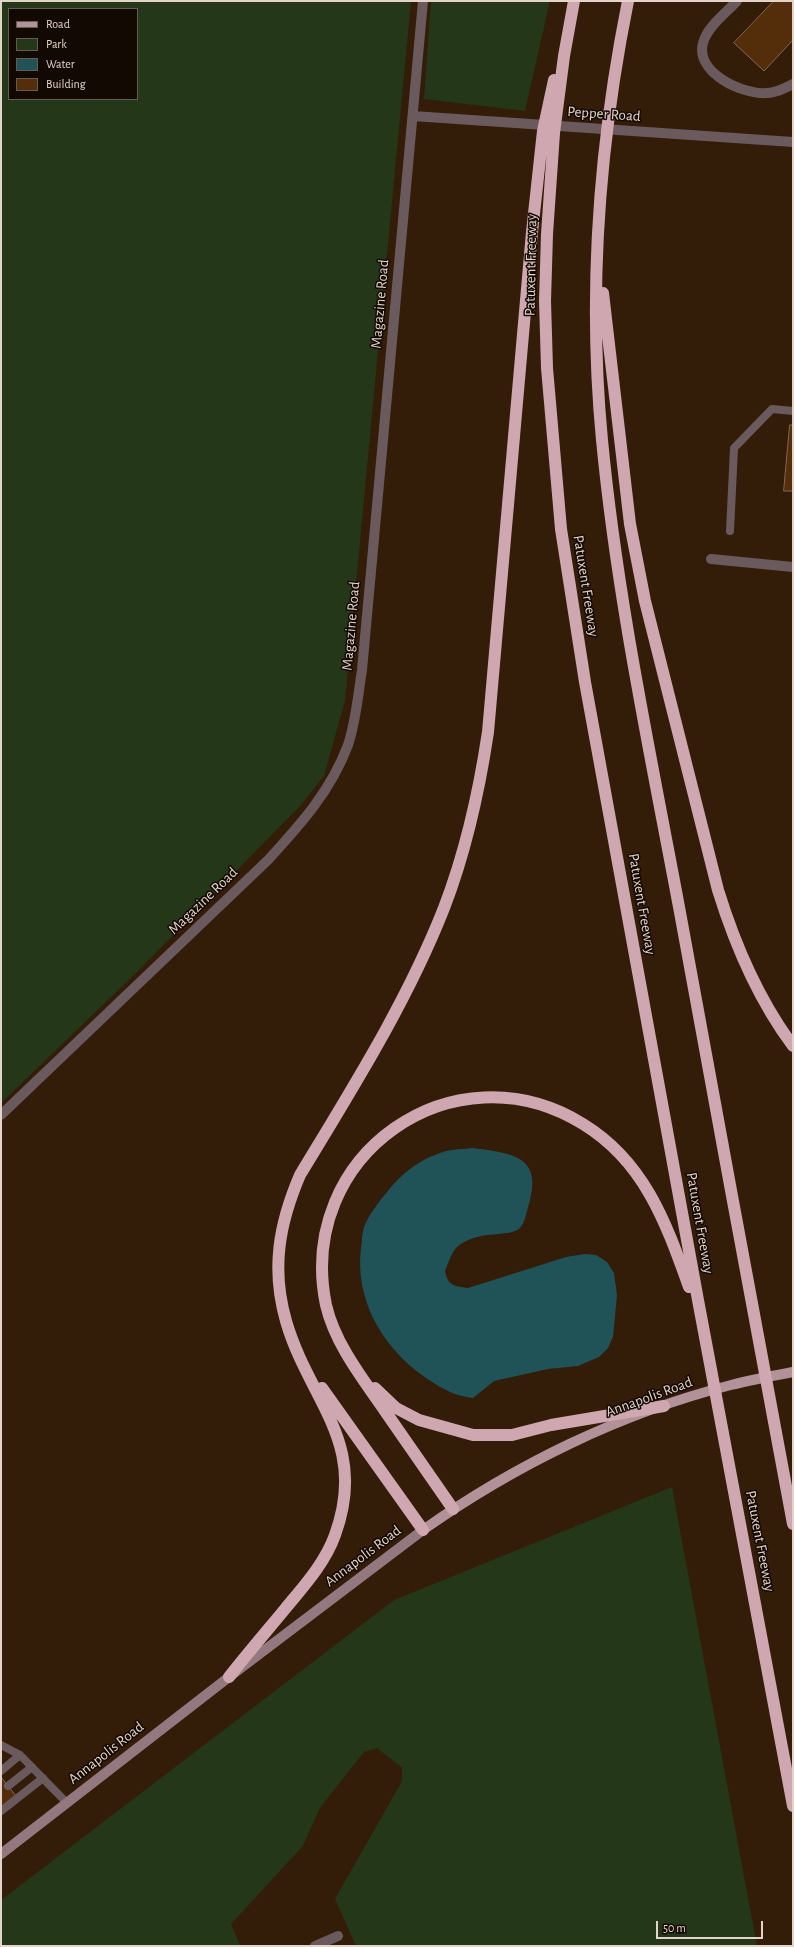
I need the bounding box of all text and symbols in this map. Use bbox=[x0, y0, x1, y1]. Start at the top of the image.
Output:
legend bbox=[8, 8, 138, 100]
text: Road bbox=[46, 18, 70, 30]
text: Park bbox=[46, 38, 67, 50]
text: Water bbox=[46, 58, 75, 70]
text: Building bbox=[46, 78, 86, 90]
street label: Pepper Road bbox=[567, 102, 641, 126]
street label: Patuxent Freeway bbox=[521, 214, 541, 316]
street label: Magazine Road bbox=[367, 259, 393, 349]
street label: Patuxent Freeway bbox=[569, 534, 603, 638]
street label: Magazine Road bbox=[338, 581, 364, 671]
street label: Patuxent Freeway bbox=[624, 852, 660, 956]
street label: Magazine Road bbox=[165, 863, 241, 939]
street label: Patuxent Freeway bbox=[682, 1171, 718, 1275]
street label: Annapolis Road bbox=[603, 1373, 695, 1421]
street label: Patuxent Freeway bbox=[741, 1489, 779, 1593]
street label: Annapolis Road bbox=[321, 1521, 405, 1591]
street label: Annapolis Road bbox=[65, 1718, 147, 1788]
scale bar bbox=[658, 1913, 765, 1939]
text: 50 m bbox=[663, 1922, 686, 1934]

